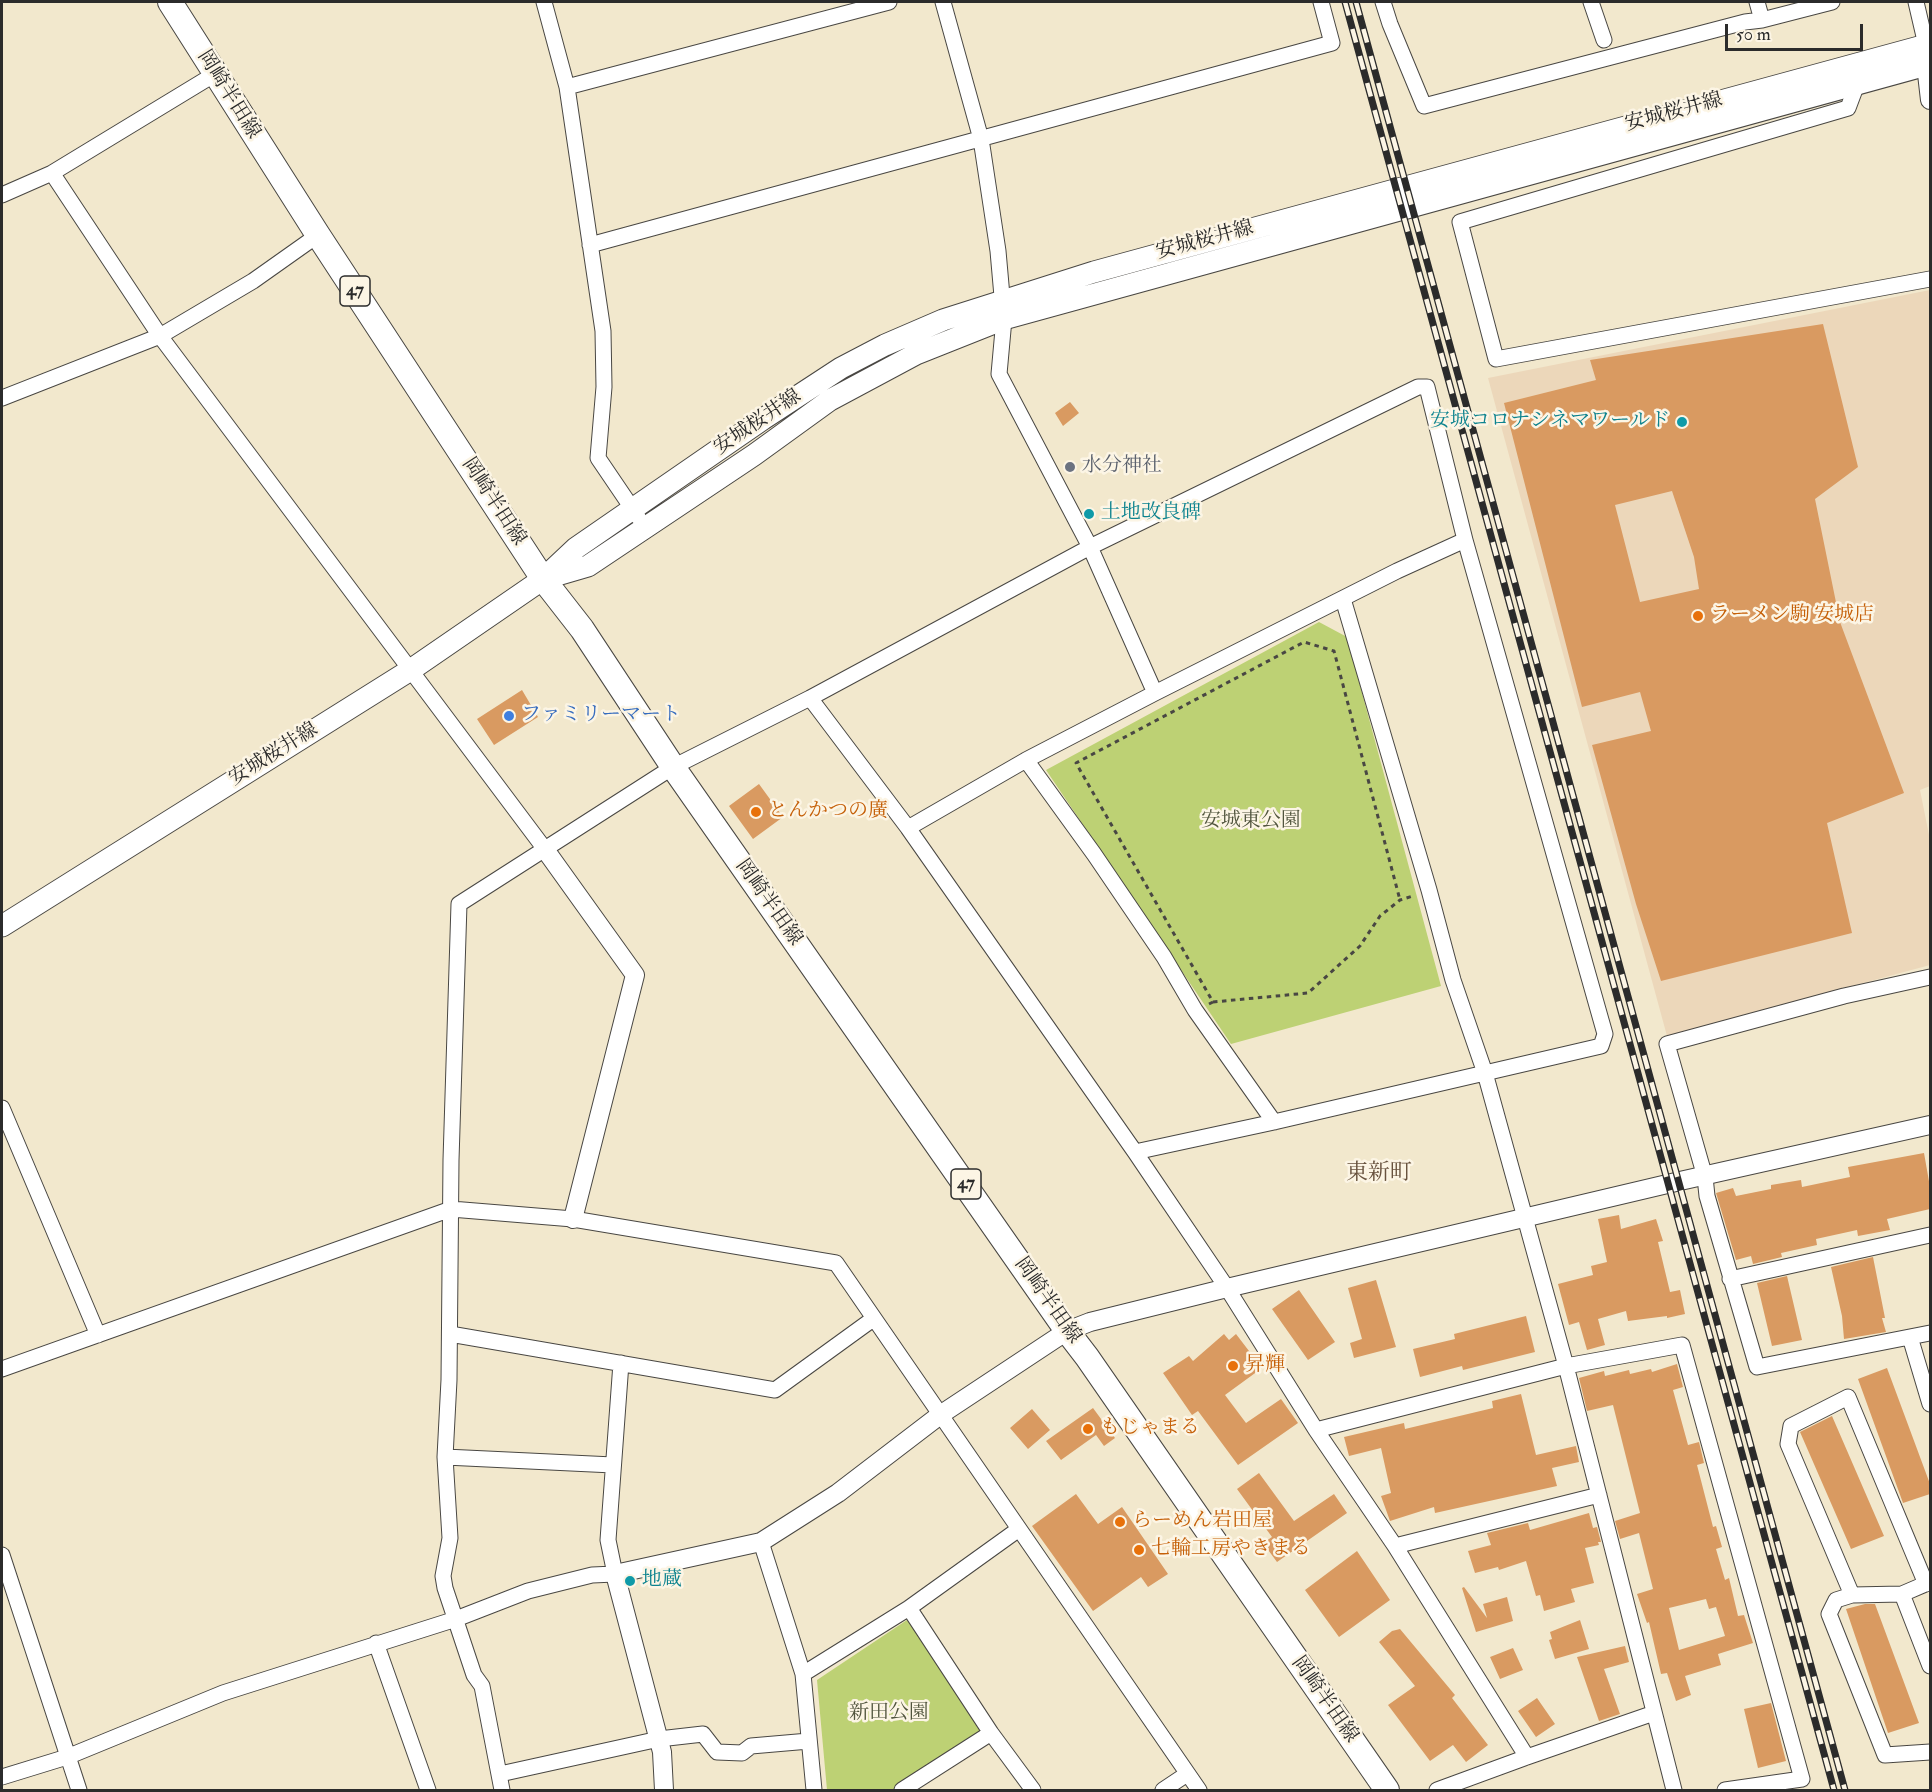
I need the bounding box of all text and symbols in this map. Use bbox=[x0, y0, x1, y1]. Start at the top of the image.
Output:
scale bar bbox=[1728, 12, 1866, 50]
text: 50 m bbox=[1736, 23, 1771, 46]
street label: 岡崎半田線 bbox=[191, 46, 265, 144]
street label: 安城桜井線 bbox=[1623, 88, 1725, 138]
street label: 安城桜井線 bbox=[1154, 216, 1256, 266]
road number: 47 bbox=[340, 276, 370, 306]
street label: 安城桜井線 bbox=[710, 385, 806, 461]
place label: 安城コロナシネマワールド bbox=[1430, 410, 1670, 434]
marker: 安城コロナシネマワールド bbox=[1675, 415, 1689, 429]
street label: 岡崎半田線 bbox=[456, 454, 530, 550]
place label: 水分神社 bbox=[1082, 455, 1162, 479]
marker: 水分神社 bbox=[1063, 460, 1077, 474]
place label: 土地改良碑 bbox=[1101, 502, 1201, 526]
marker: 土地改良碑 bbox=[1082, 507, 1096, 521]
place label: ラーメン駒 安城店 bbox=[1710, 604, 1874, 628]
marker: ラーメン駒 安城店 bbox=[1691, 609, 1705, 623]
place label: ファミリーマート bbox=[521, 704, 681, 728]
marker: ファミリーマート bbox=[502, 709, 516, 723]
street label: 安城桜井線 bbox=[225, 718, 323, 792]
place label: とんかつの廣 bbox=[768, 800, 888, 824]
marker: とんかつの廣 bbox=[749, 805, 763, 819]
park label: 安城東公園 bbox=[1201, 810, 1301, 834]
street label: 岡崎半田線 bbox=[729, 855, 807, 951]
district label: 東新町 bbox=[1346, 1161, 1412, 1187]
road number: 47 bbox=[951, 1169, 981, 1199]
street label: 岡崎半田線 bbox=[1008, 1253, 1086, 1349]
place label: 昇輝 bbox=[1245, 1354, 1285, 1378]
marker: 昇輝 bbox=[1226, 1359, 1240, 1373]
place label: もじゃまる bbox=[1100, 1417, 1200, 1441]
marker: もじゃまる bbox=[1081, 1422, 1095, 1436]
place label: らーめん岩田屋 bbox=[1132, 1510, 1272, 1534]
marker: らーめん岩田屋 bbox=[1113, 1515, 1127, 1529]
place label: 七輪工房やきまる bbox=[1151, 1538, 1311, 1562]
marker: 七輪工房やきまる bbox=[1132, 1543, 1146, 1557]
place label: 地蔵 bbox=[642, 1569, 682, 1593]
marker: 地蔵 bbox=[623, 1574, 637, 1588]
street label: 岡崎半田線 bbox=[1285, 1652, 1363, 1748]
park label: 新田公園 bbox=[849, 1702, 929, 1726]

